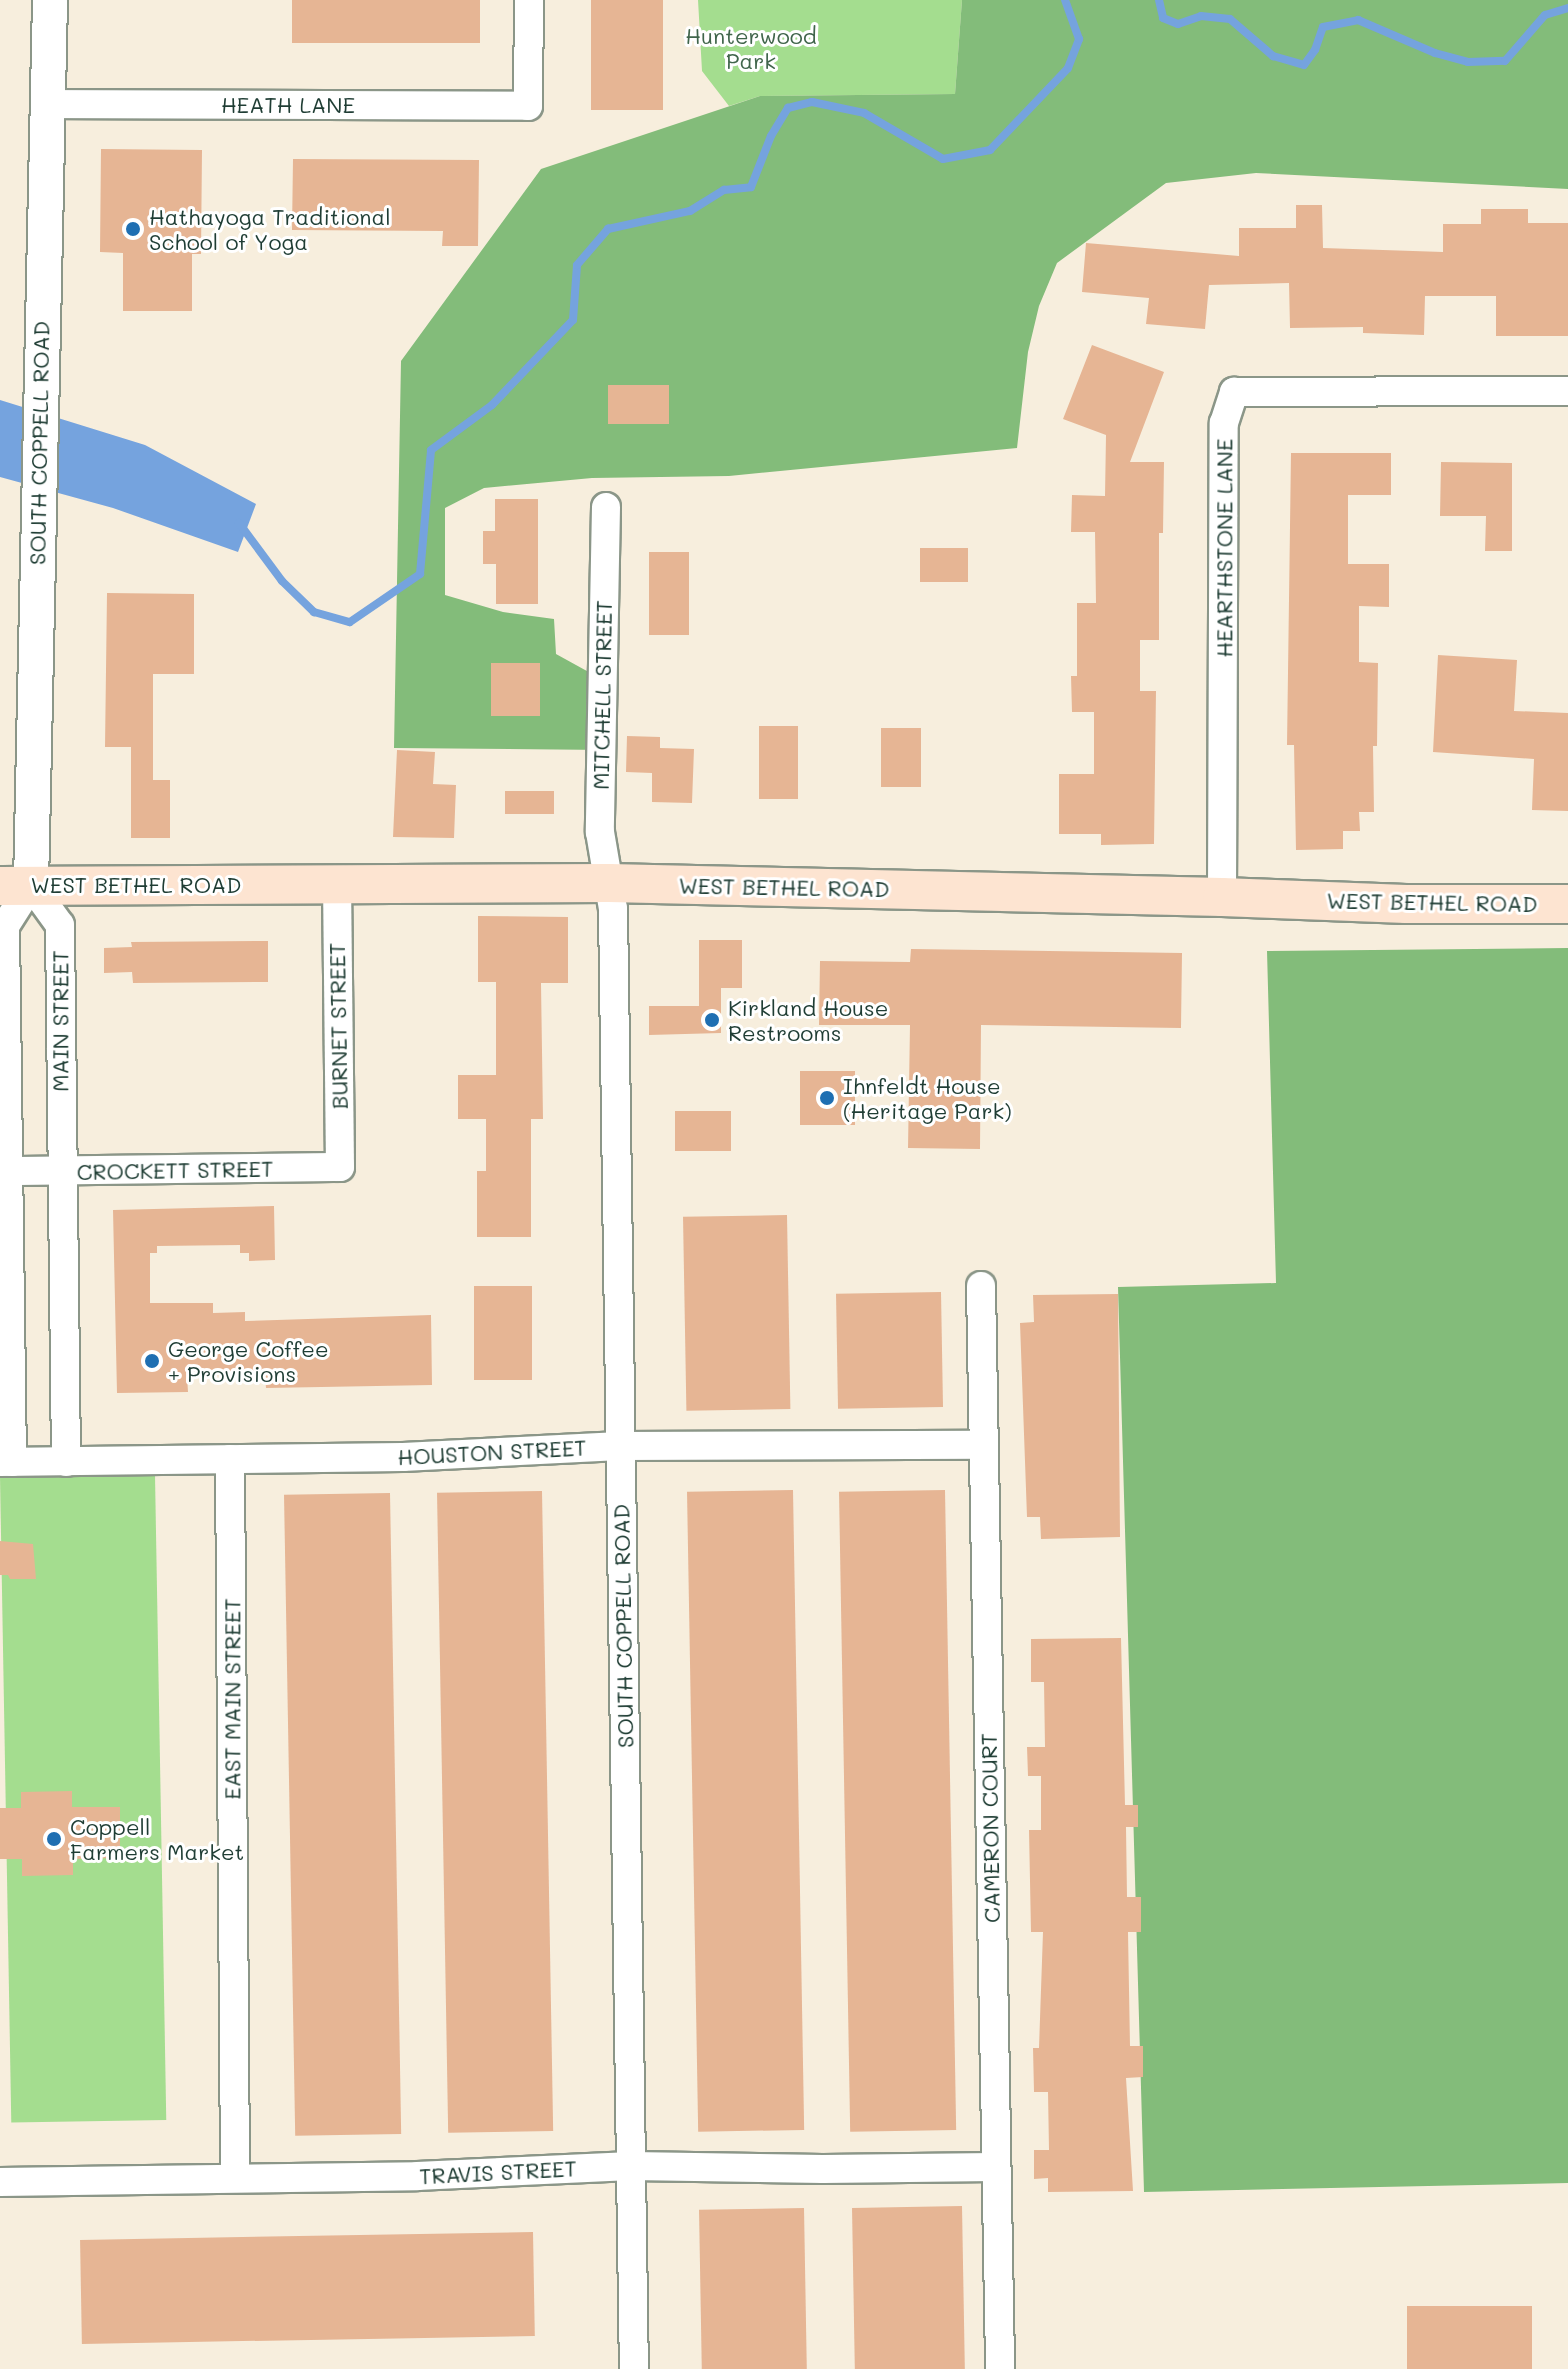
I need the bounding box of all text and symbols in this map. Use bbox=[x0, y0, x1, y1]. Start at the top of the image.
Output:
park label: Hunterwood Park bbox=[685, 22, 817, 74]
street label: HEATH LANE bbox=[221, 92, 355, 118]
place label: Hathayoga Traditional School of Yoga bbox=[149, 203, 391, 254]
marker: Hathayoga Traditional School of Yoga bbox=[124, 220, 142, 238]
street label: SOUTH COPPELL ROAD bbox=[24, 321, 54, 565]
street label: HEARTHSTONE LANE bbox=[1211, 438, 1237, 658]
street label: MITCHELL STREET bbox=[587, 600, 617, 790]
street label: WEST BETHEL ROAD bbox=[31, 872, 241, 898]
street label: WEST BETHEL ROAD bbox=[678, 872, 890, 902]
street label: WEST BETHEL ROAD bbox=[1326, 887, 1538, 917]
street label: BURNET STREET bbox=[323, 942, 353, 1110]
street label: MAIN STREET bbox=[47, 950, 73, 1092]
place label: Kirkland House Restrooms bbox=[728, 994, 888, 1046]
marker: Kirkland House Restrooms bbox=[703, 1011, 721, 1029]
place label: Ihnfeldt House (Heritage Park) bbox=[843, 1072, 1012, 1124]
marker: Ihnfeldt House (Heritage Park) bbox=[818, 1089, 836, 1107]
street label: CROCKETT STREET bbox=[76, 1155, 274, 1185]
place label: George Coffee + Provisions bbox=[168, 1335, 329, 1386]
marker: George Coffee + Provisions bbox=[143, 1352, 161, 1370]
street label: HOUSTON STREET bbox=[397, 1434, 587, 1470]
street label: SOUTH COPPELL ROAD bbox=[608, 1504, 638, 1748]
street label: EAST MAIN STREET bbox=[219, 1598, 245, 1800]
street label: CAMERON COURT bbox=[975, 1733, 1005, 1923]
place label: Coppell Farmers Market bbox=[70, 1813, 244, 1864]
marker: Coppell Farmers Market bbox=[45, 1830, 63, 1848]
street label: TRAVIS STREET bbox=[419, 2155, 577, 2189]

